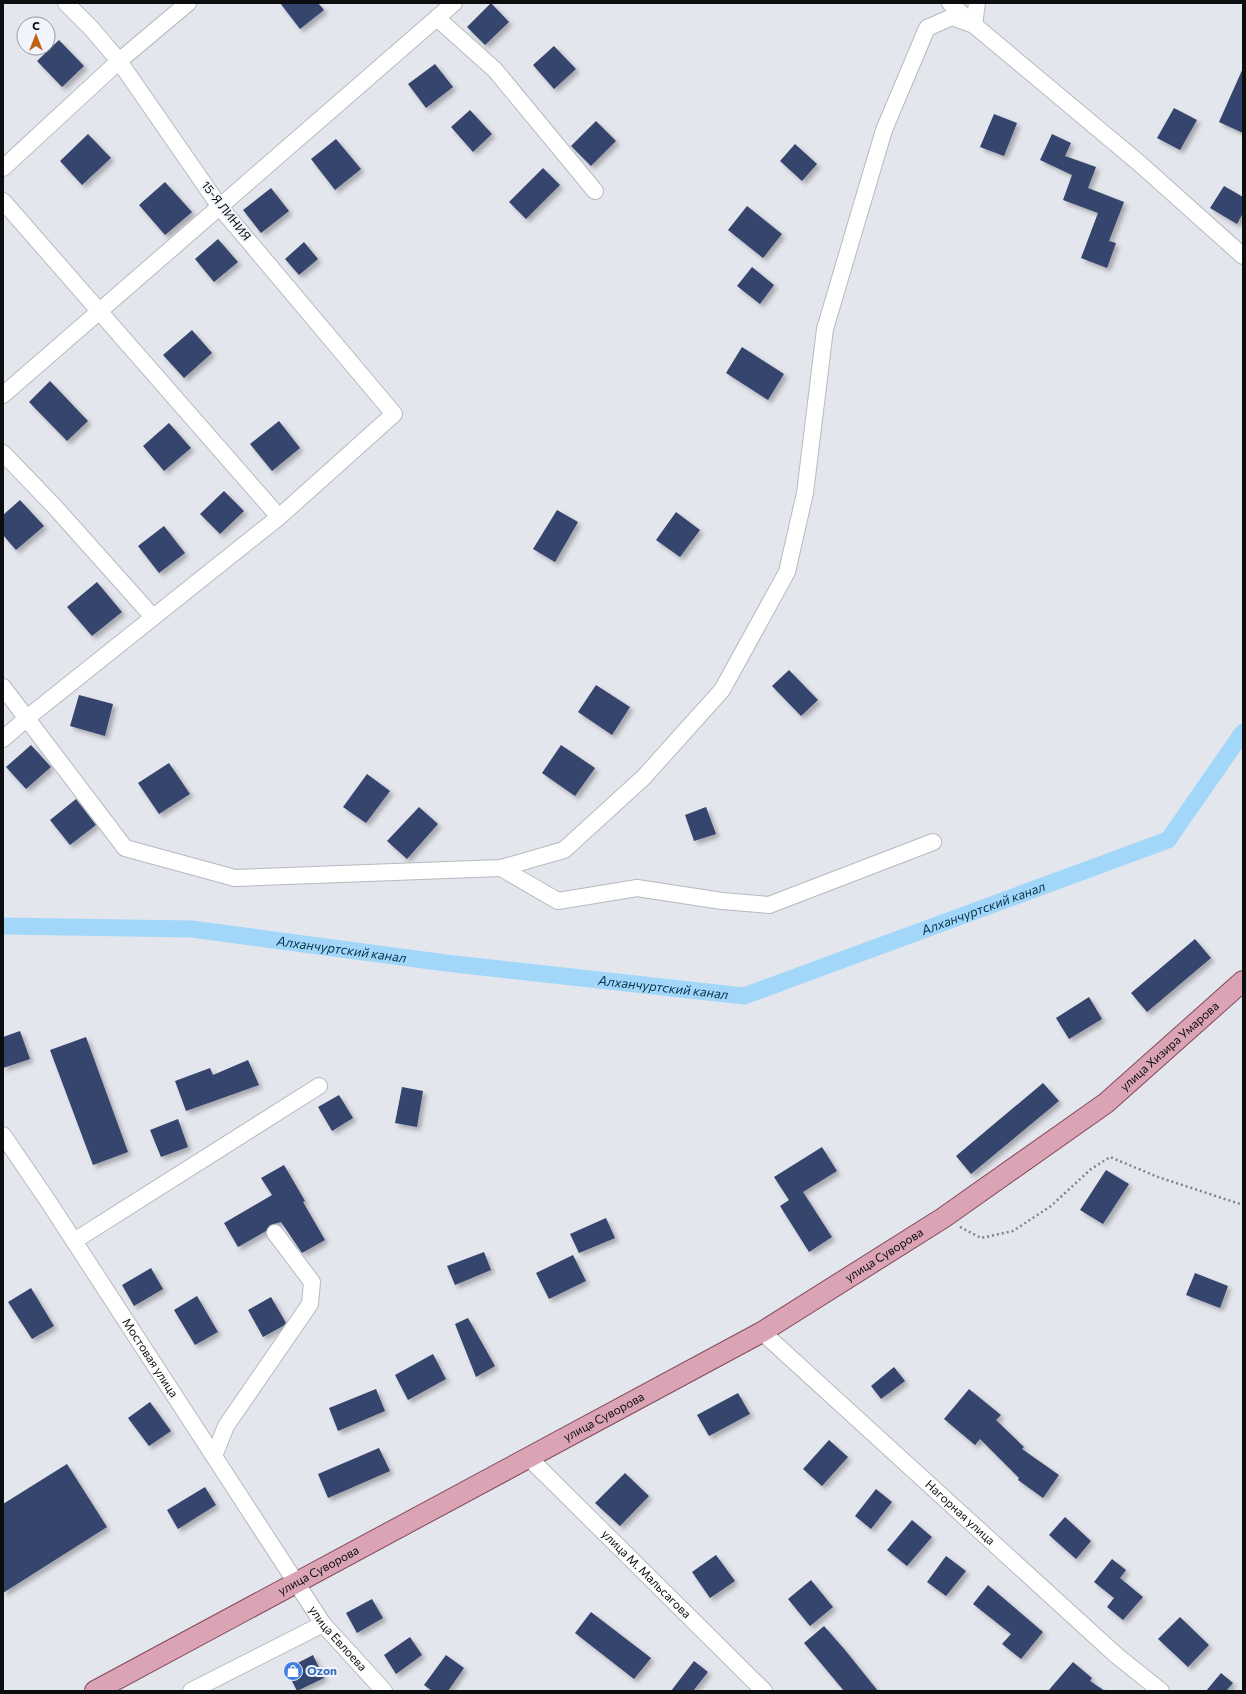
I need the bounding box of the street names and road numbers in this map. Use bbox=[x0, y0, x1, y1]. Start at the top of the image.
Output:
street label: 15-Я ЛИНИЯ bbox=[199, 178, 254, 243]
street label: улица Хизира Умарова bbox=[1117, 998, 1221, 1093]
street label: улица Суворова bbox=[842, 1224, 925, 1284]
street label: Мостовая улица bbox=[120, 1315, 182, 1399]
street label: улица Суворова bbox=[561, 1389, 646, 1444]
street label: Нагорная улица bbox=[923, 1477, 998, 1547]
street label: улица М. Мальсагова bbox=[599, 1526, 694, 1621]
street label: улица Суворова bbox=[275, 1542, 361, 1597]
street label: улица Евлоева bbox=[307, 1603, 370, 1673]

